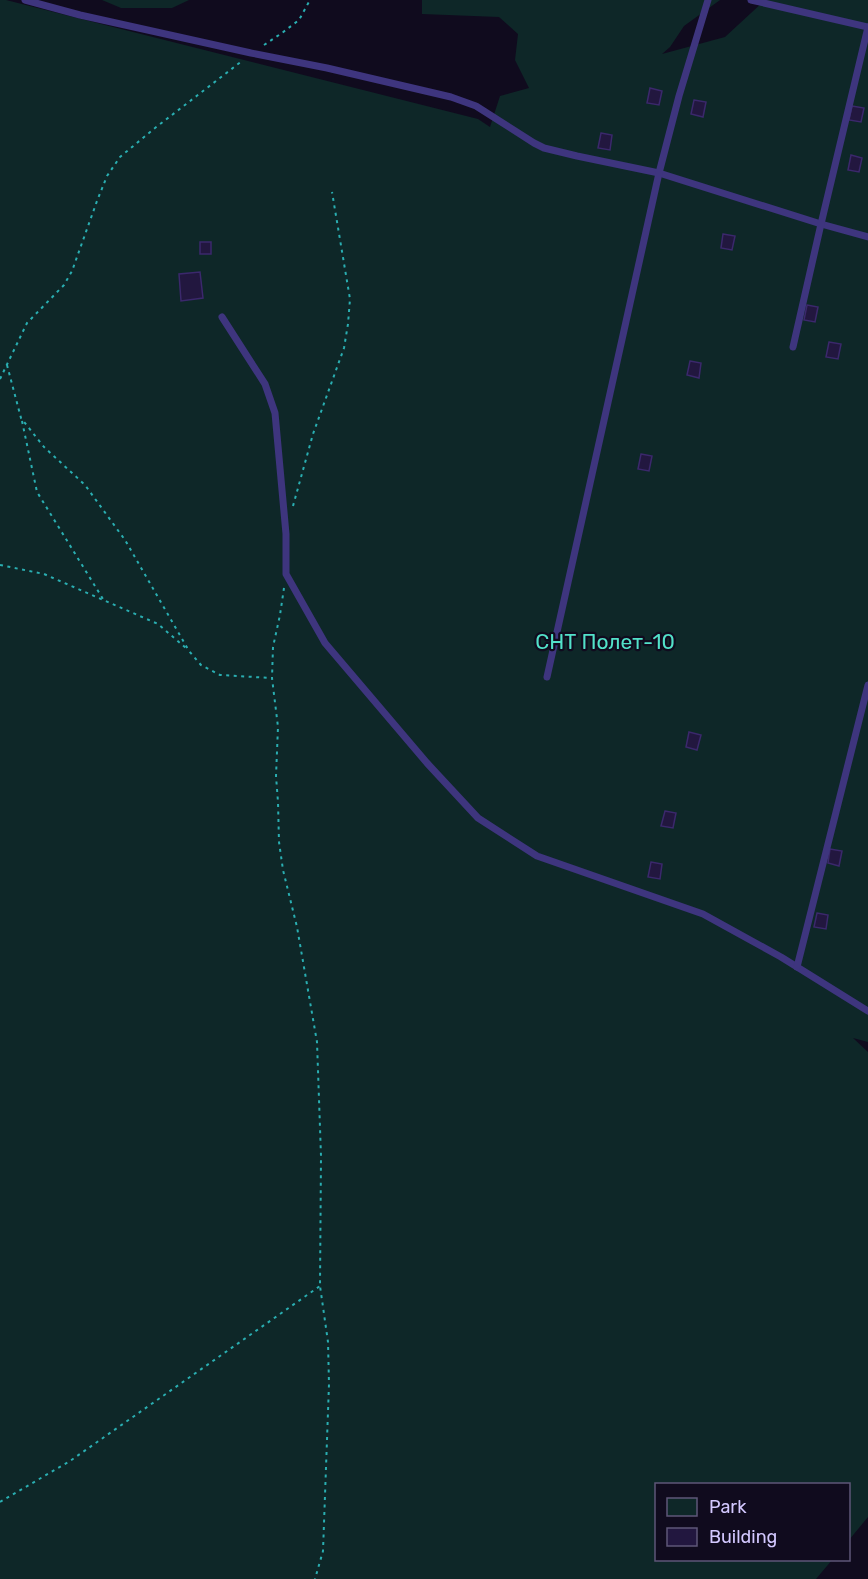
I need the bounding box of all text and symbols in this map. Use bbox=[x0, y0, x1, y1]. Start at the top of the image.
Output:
park label: СНТ Полет-10 bbox=[535, 629, 675, 654]
legend bbox=[655, 1483, 850, 1561]
text: Park bbox=[709, 1496, 747, 1518]
text: Building bbox=[709, 1526, 777, 1548]

